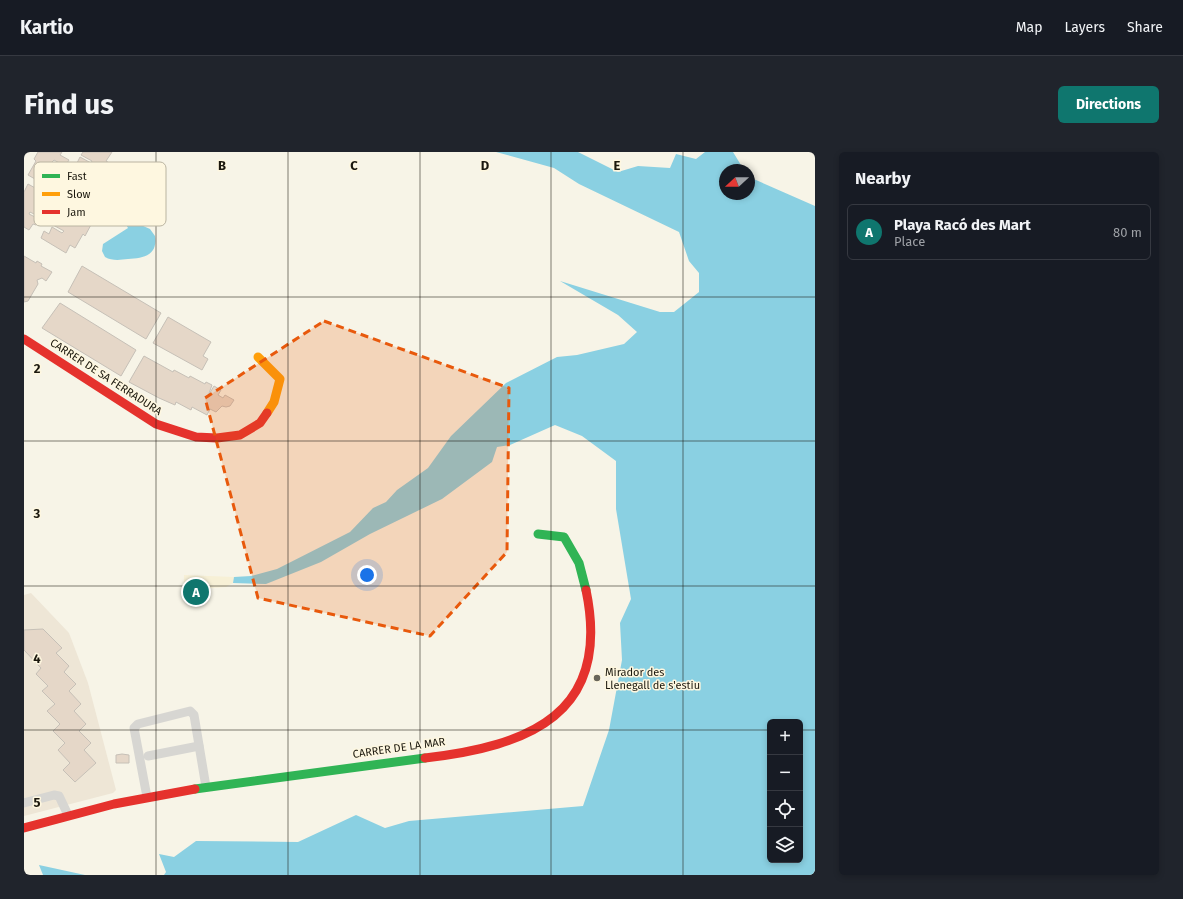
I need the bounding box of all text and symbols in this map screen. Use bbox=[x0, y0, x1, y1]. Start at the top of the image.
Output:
text: Kartio bbox=[20, 16, 74, 39]
text: Map bbox=[1016, 19, 1042, 36]
text: Layers bbox=[1064, 19, 1105, 36]
text: Share bbox=[1127, 19, 1163, 36]
button: Directions bbox=[1058, 86, 1159, 123]
text: Find us bbox=[24, 88, 114, 121]
text: B bbox=[218, 158, 226, 173]
text: C bbox=[350, 158, 358, 173]
text: D bbox=[481, 158, 490, 173]
text: E bbox=[614, 158, 621, 173]
legend bbox=[34, 162, 166, 226]
north arrow bbox=[719, 164, 755, 200]
text: Nearby bbox=[855, 168, 910, 189]
text: Fast bbox=[67, 170, 87, 183]
text: Slow bbox=[67, 188, 91, 201]
text: Jam bbox=[67, 206, 86, 219]
text: Playa Racó des Mart bbox=[894, 216, 1031, 234]
text: A bbox=[865, 225, 873, 240]
text: 80 m bbox=[1113, 225, 1142, 240]
text: Place bbox=[894, 234, 925, 249]
street label: CARRER DE SA FERRADURA bbox=[48, 336, 165, 418]
text: 2 bbox=[34, 361, 41, 376]
text: 3 bbox=[33, 506, 41, 521]
your location bbox=[357, 565, 377, 585]
pin: A bbox=[183, 577, 209, 607]
text: 4 bbox=[33, 651, 41, 666]
place label: Mirador des Llenegall de s'estiu bbox=[605, 666, 700, 692]
marker: Mirador des Llenegall de s'estiu bbox=[592, 673, 602, 683]
map controls bbox=[767, 719, 803, 863]
button: + bbox=[767, 719, 803, 755]
street label: CARRER DE LA MAR bbox=[352, 735, 446, 761]
button: − bbox=[767, 755, 803, 791]
button: locate bbox=[767, 791, 803, 827]
text: 5 bbox=[34, 795, 41, 810]
button: layers bbox=[767, 827, 803, 863]

